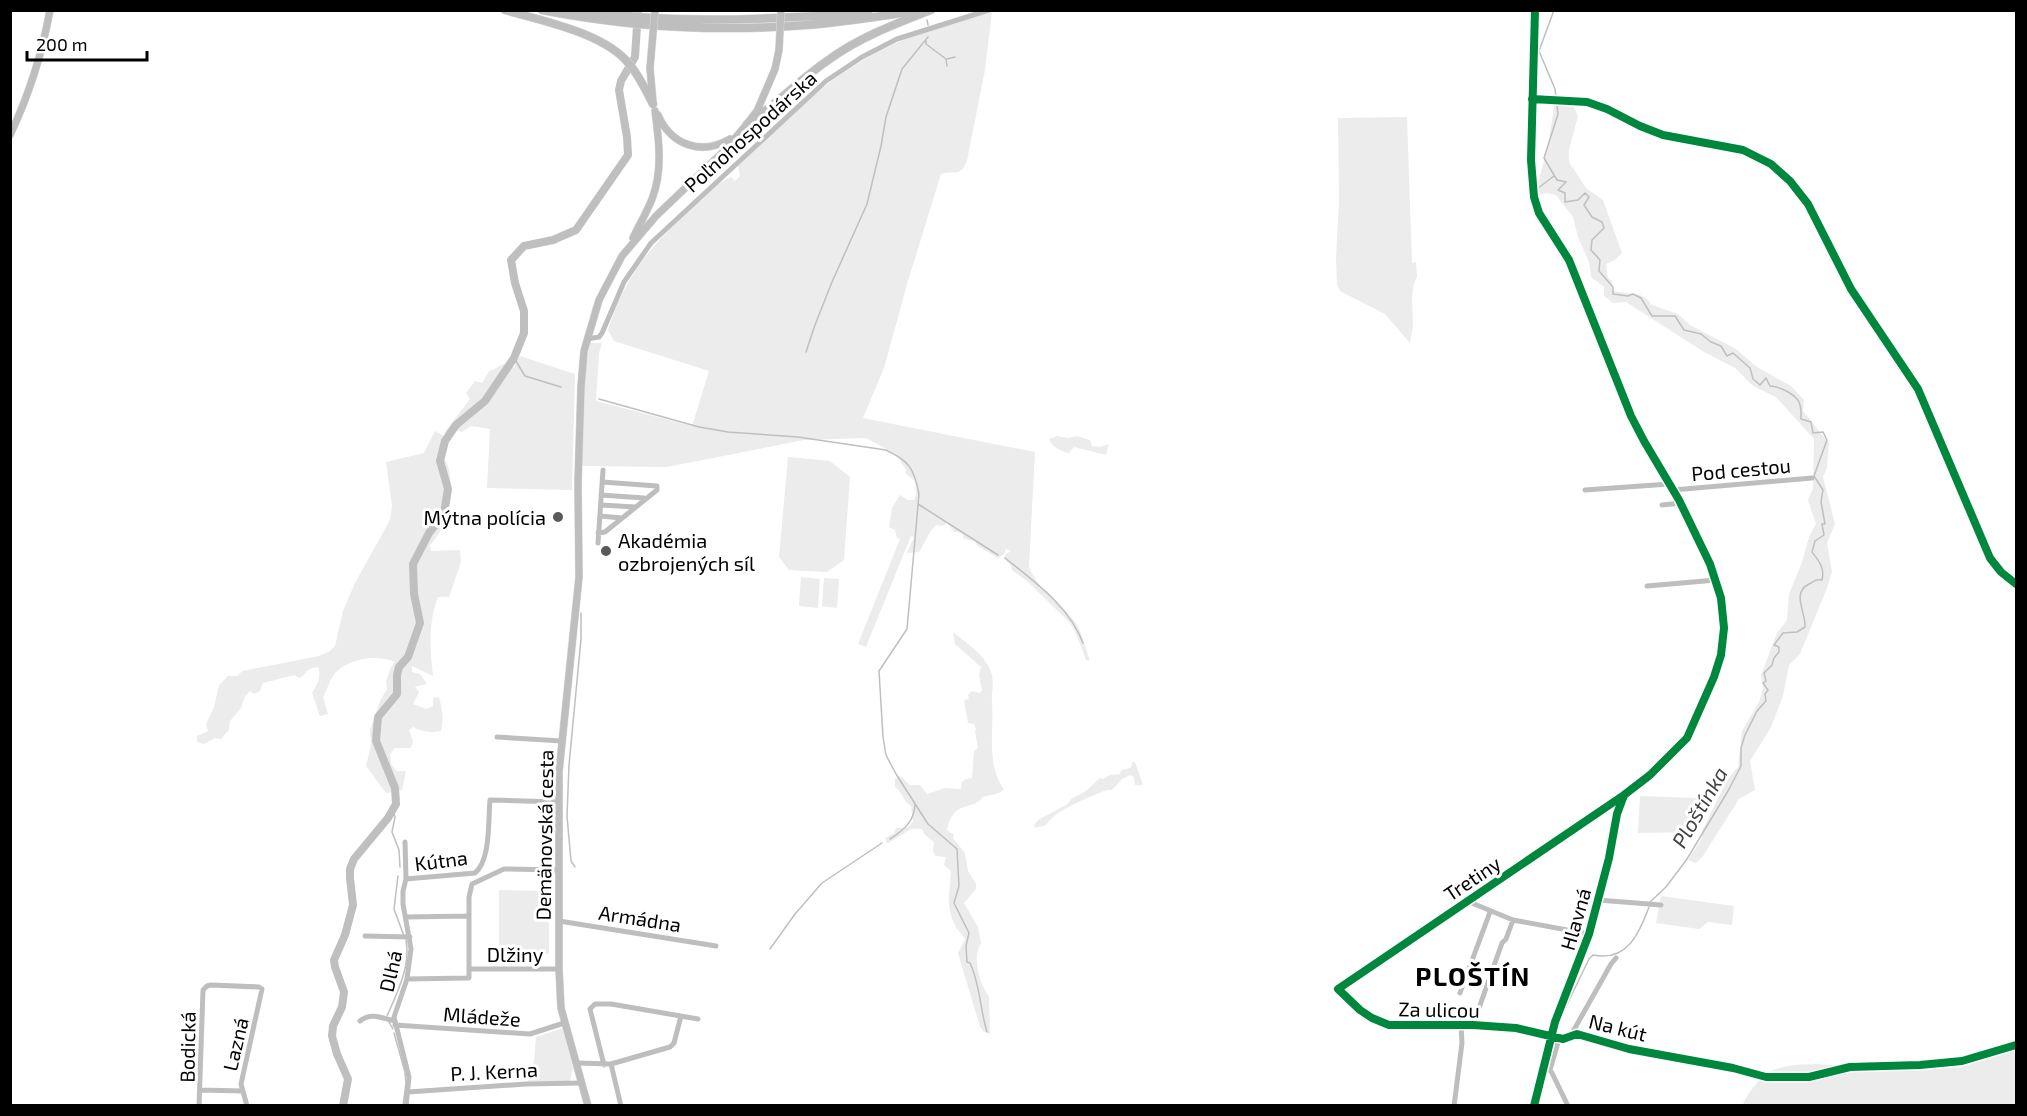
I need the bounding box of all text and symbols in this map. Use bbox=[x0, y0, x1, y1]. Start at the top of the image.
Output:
scale bar bbox=[27, 24, 147, 62]
text: 200 m bbox=[36, 33, 88, 55]
street label: Poľnohospodárska bbox=[679, 65, 821, 197]
street label: Pod cestou bbox=[1690, 453, 1792, 485]
place label: Mýtna polícia bbox=[424, 505, 546, 529]
marker: Mýtna polícia bbox=[551, 510, 565, 524]
place label: Akadémia ozbrojených síl bbox=[618, 528, 755, 575]
marker: Akadémia ozbrojených síl bbox=[599, 544, 613, 558]
street label: Demänovská cesta bbox=[531, 749, 557, 921]
water label: Ploštínka bbox=[1666, 762, 1732, 852]
street label: Kútna bbox=[413, 845, 469, 875]
street label: Tretiny bbox=[1439, 850, 1505, 906]
street label: Hlavná bbox=[1555, 885, 1595, 953]
street label: Armádna bbox=[597, 900, 683, 936]
street label: Dlžiny bbox=[487, 942, 544, 966]
street label: Dlhá bbox=[374, 948, 406, 994]
district label: PLOŠTÍN bbox=[1415, 960, 1531, 991]
street label: Za ulicou bbox=[1398, 996, 1480, 1022]
street label: Mládeže bbox=[442, 1001, 522, 1031]
street label: Na kút bbox=[1587, 1008, 1650, 1046]
street label: Bodická bbox=[174, 1011, 200, 1083]
street label: Lazná bbox=[217, 1015, 253, 1073]
street label: P. J. Kerna bbox=[450, 1057, 538, 1085]

